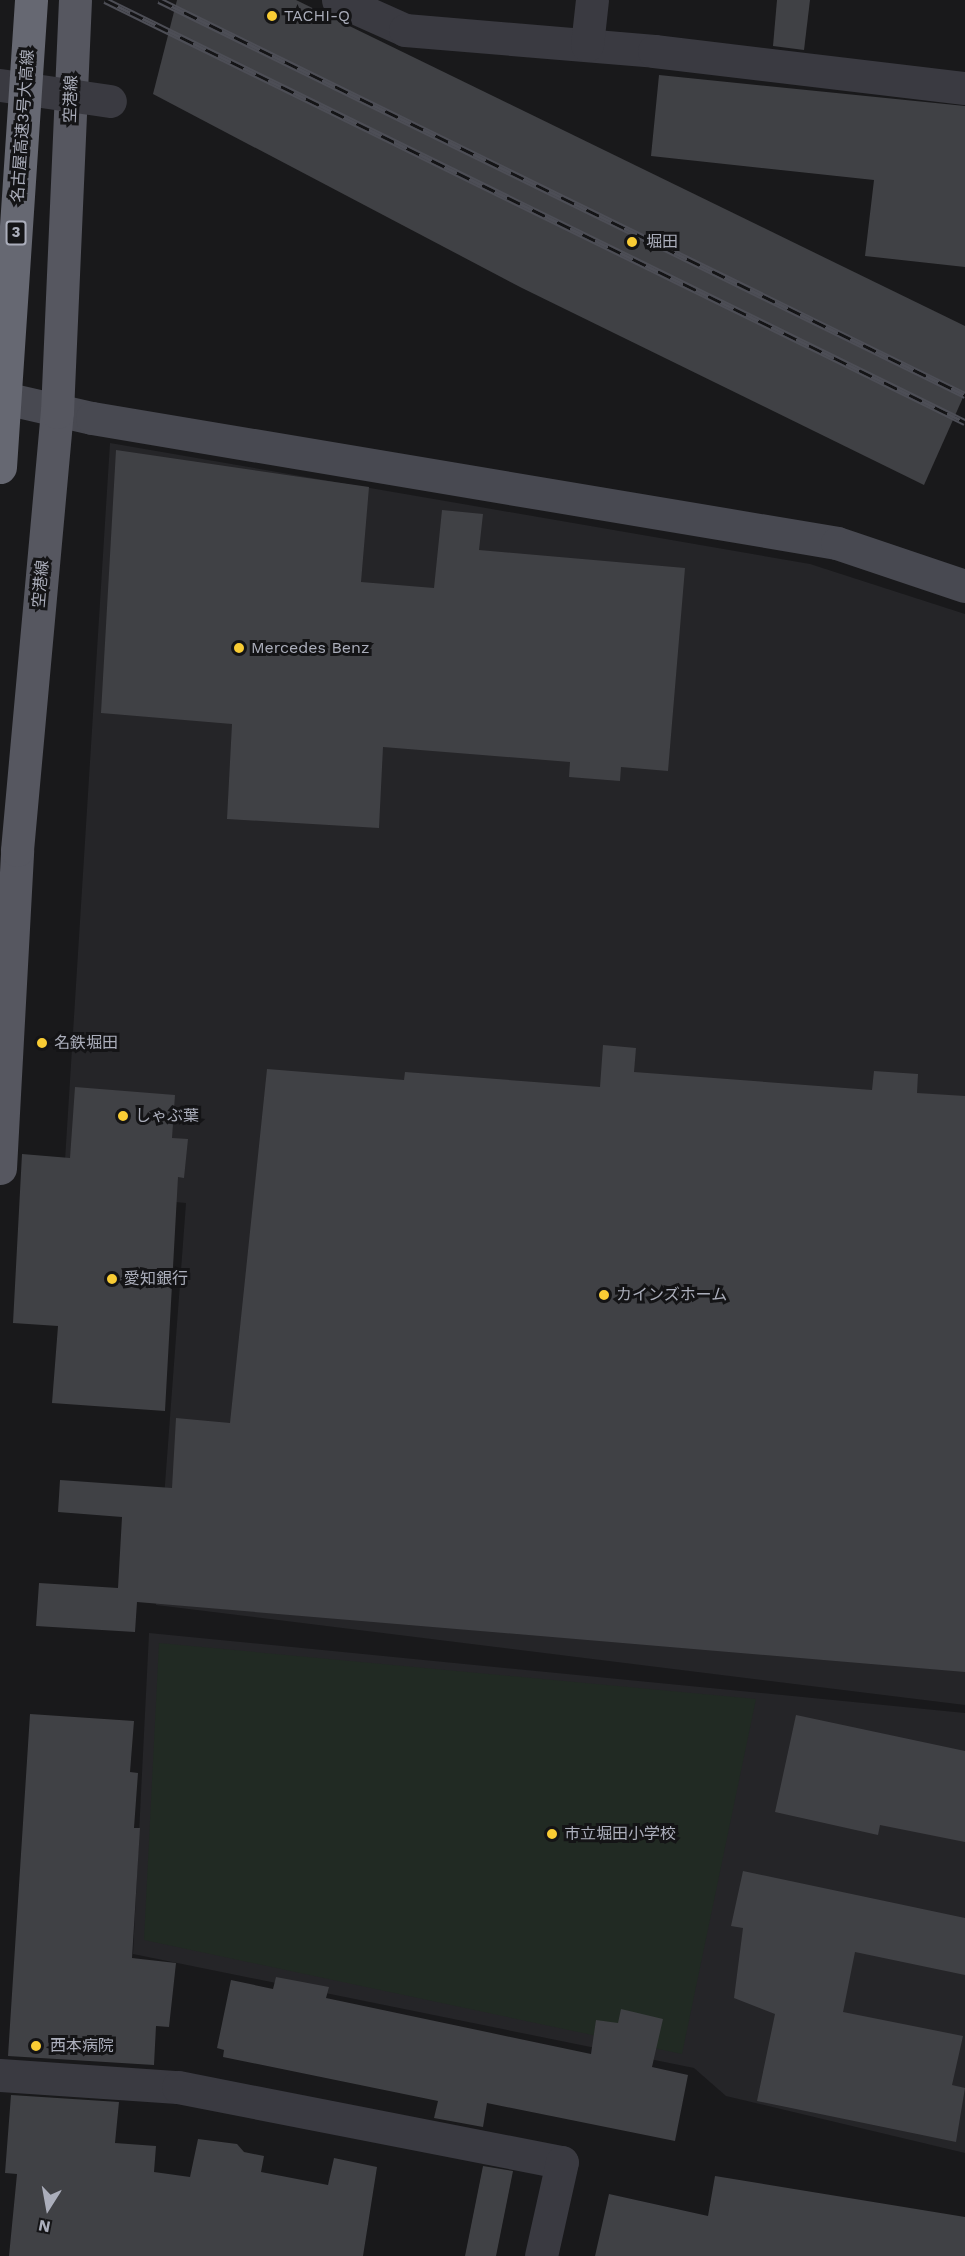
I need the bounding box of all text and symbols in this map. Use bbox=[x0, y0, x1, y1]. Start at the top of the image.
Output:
place label: TACHI-Q bbox=[284, 6, 350, 26]
marker: TACHI-Q bbox=[265, 9, 279, 23]
street label: 名古屋高速3号大高線 bbox=[8, 49, 38, 203]
street label: 空港線 bbox=[61, 75, 81, 123]
road number: 3 bbox=[5, 221, 26, 245]
place label: 堀田 bbox=[646, 232, 678, 252]
marker: 堀田 bbox=[623, 233, 641, 251]
street label: 空港線 bbox=[29, 559, 53, 609]
place label: Mercedes Benz bbox=[251, 638, 370, 658]
marker: Mercedes Benz bbox=[232, 641, 246, 655]
place label: 名鉄堀田 bbox=[54, 1033, 118, 1053]
marker: 名鉄堀田 bbox=[35, 1036, 49, 1050]
place label: しゃぶ葉 bbox=[135, 1106, 199, 1126]
marker: しゃぶ葉 bbox=[116, 1109, 130, 1123]
place label: 愛知銀行 bbox=[124, 1269, 188, 1289]
marker: 愛知銀行 bbox=[105, 1272, 119, 1286]
place label: カインズホーム bbox=[616, 1285, 728, 1305]
marker: カインズホーム bbox=[597, 1288, 611, 1302]
place label: 市立堀田小学校 bbox=[564, 1824, 676, 1844]
marker: 市立堀田小学校 bbox=[545, 1827, 559, 1841]
place label: 西本病院 bbox=[50, 2036, 114, 2056]
marker: 西本病院 bbox=[27, 2037, 45, 2055]
north arrow bbox=[18, 2178, 78, 2238]
text: N bbox=[37, 2216, 52, 2237]

